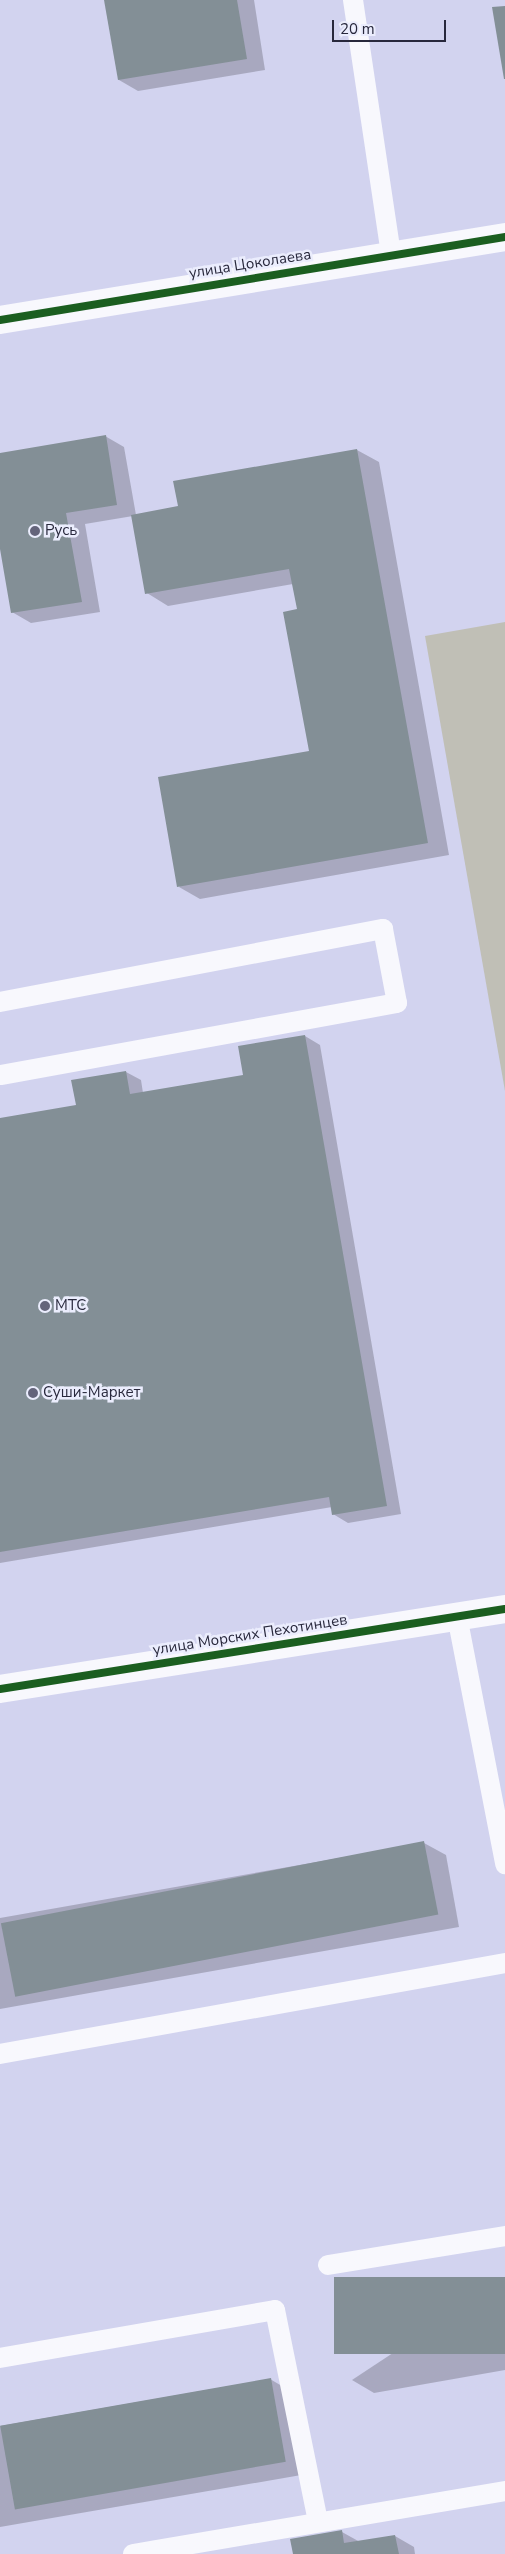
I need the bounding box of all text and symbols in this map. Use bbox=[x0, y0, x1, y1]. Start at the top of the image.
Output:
scale bar bbox=[335, 10, 449, 42]
text: 20 m bbox=[340, 19, 375, 39]
street label: улица Цоколаева bbox=[188, 245, 312, 283]
place label: Русь bbox=[45, 522, 77, 540]
marker: Русь bbox=[29, 525, 41, 537]
place label: МТС bbox=[55, 1297, 86, 1315]
marker: МТС bbox=[39, 1300, 51, 1312]
place label: Суши-Маркет bbox=[43, 1384, 140, 1402]
marker: Суши-Маркет bbox=[27, 1387, 39, 1399]
street label: улица Морских Пехотинцев bbox=[151, 1611, 349, 1659]

